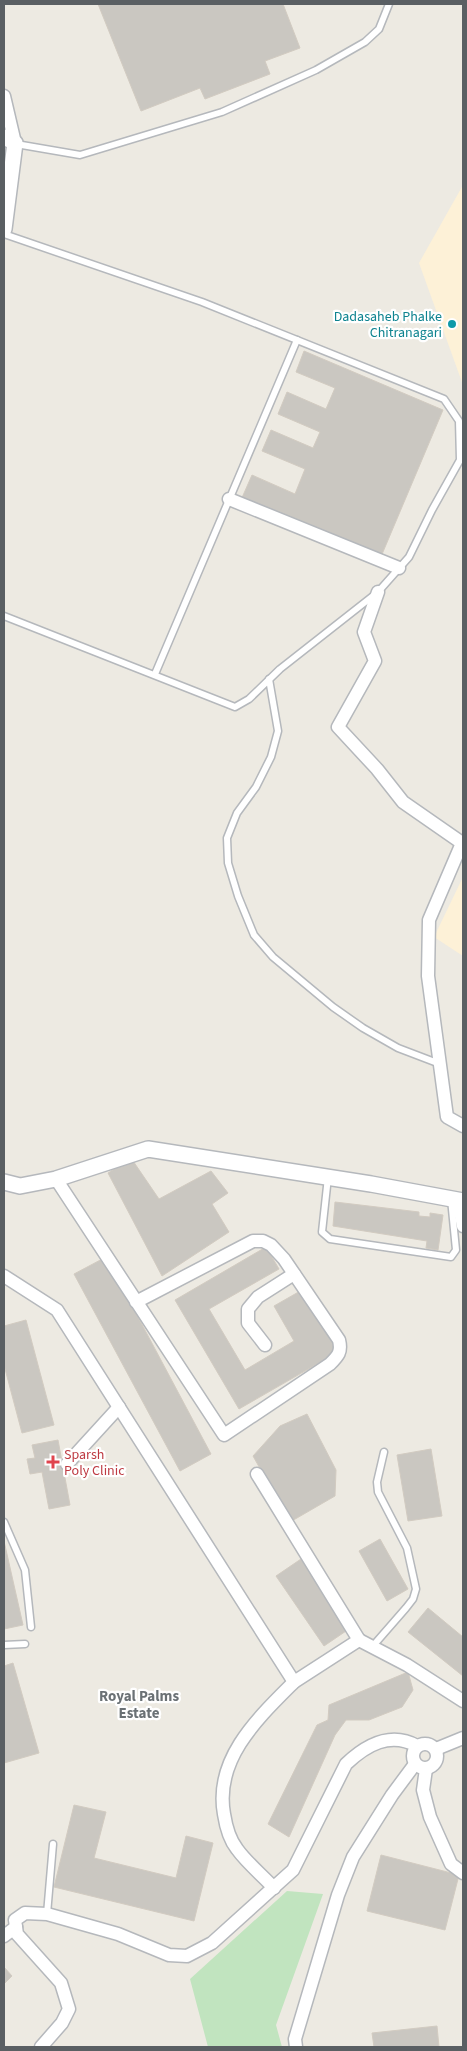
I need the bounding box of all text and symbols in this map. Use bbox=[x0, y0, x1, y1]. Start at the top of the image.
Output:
place label: Dadasaheb Phalke Chitranagari bbox=[334, 307, 442, 343]
marker: Dadasaheb Phalke Chitranagari bbox=[446, 318, 458, 330]
place label: Sparsh Poly Clinic bbox=[64, 1445, 125, 1481]
marker: Sparsh Poly Clinic bbox=[46, 1455, 60, 1469]
district label: Royal Palms Estate bbox=[99, 1686, 179, 1724]

